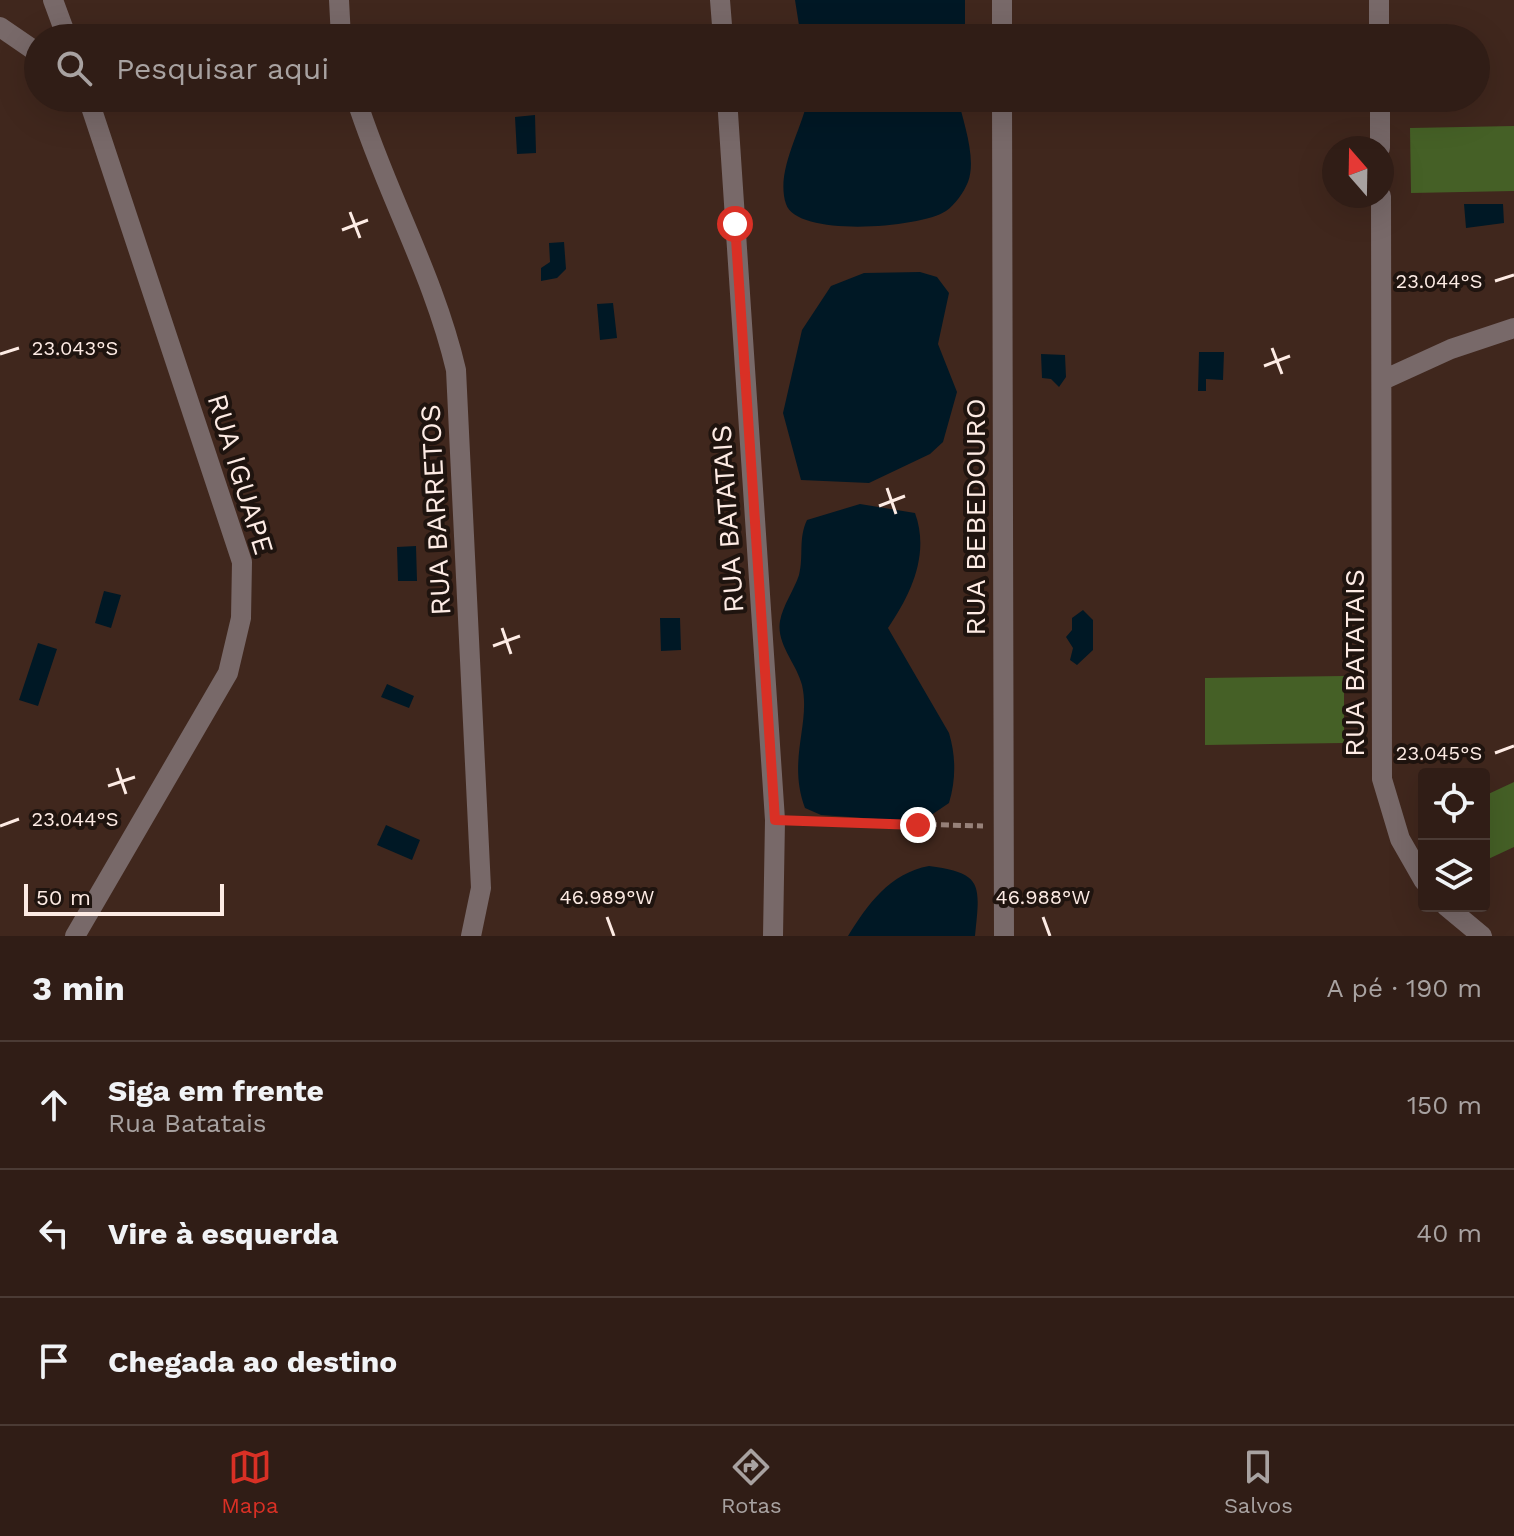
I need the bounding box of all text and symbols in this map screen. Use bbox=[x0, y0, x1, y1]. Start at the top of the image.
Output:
search box bbox=[24, 24, 1490, 112]
icon: search bbox=[52, 46, 96, 90]
text: Pesquisar aqui bbox=[116, 51, 329, 86]
north arrow bbox=[1322, 136, 1394, 208]
route start bbox=[717, 206, 753, 242]
text: 23.044°S bbox=[1395, 269, 1483, 293]
text: 23.043°S bbox=[32, 336, 118, 360]
street label: RUA IGUAPE bbox=[200, 390, 281, 558]
street label: RUA BEBEDOURO bbox=[959, 398, 992, 636]
street label: RUA BARRETOS bbox=[413, 404, 458, 616]
street label: RUA BATATAIS bbox=[704, 424, 751, 614]
street label: RUA BATATAIS bbox=[1338, 569, 1371, 757]
text: 23.045°S bbox=[1396, 741, 1482, 765]
map controls bbox=[1418, 768, 1490, 912]
button: locate bbox=[1418, 768, 1490, 840]
text: 23.044°S bbox=[31, 807, 119, 831]
route end bbox=[900, 807, 936, 843]
button: layers bbox=[1418, 840, 1490, 912]
scale bar bbox=[24, 880, 224, 916]
text: 50 m bbox=[36, 885, 91, 910]
text: 46.989°W bbox=[559, 885, 655, 909]
text: 46.988°W bbox=[995, 885, 1091, 909]
text: 3 min bbox=[32, 968, 125, 1008]
text: A pé · 190 m bbox=[1327, 973, 1482, 1003]
text: Siga em frente bbox=[108, 1073, 324, 1108]
icon: ahead bbox=[32, 1083, 76, 1127]
text: 150 m bbox=[1407, 1090, 1482, 1120]
text: Rua Batatais bbox=[108, 1108, 267, 1138]
icon: left bbox=[32, 1211, 76, 1255]
text: Vire à esquerda bbox=[108, 1216, 338, 1251]
text: 40 m bbox=[1416, 1218, 1482, 1248]
icon: arrive bbox=[32, 1339, 76, 1383]
text: Chegada ao destino bbox=[108, 1344, 397, 1379]
tab: Mapa bbox=[221, 1445, 279, 1518]
tab: Rotas bbox=[721, 1445, 782, 1518]
tab: Salvos bbox=[1224, 1445, 1293, 1518]

